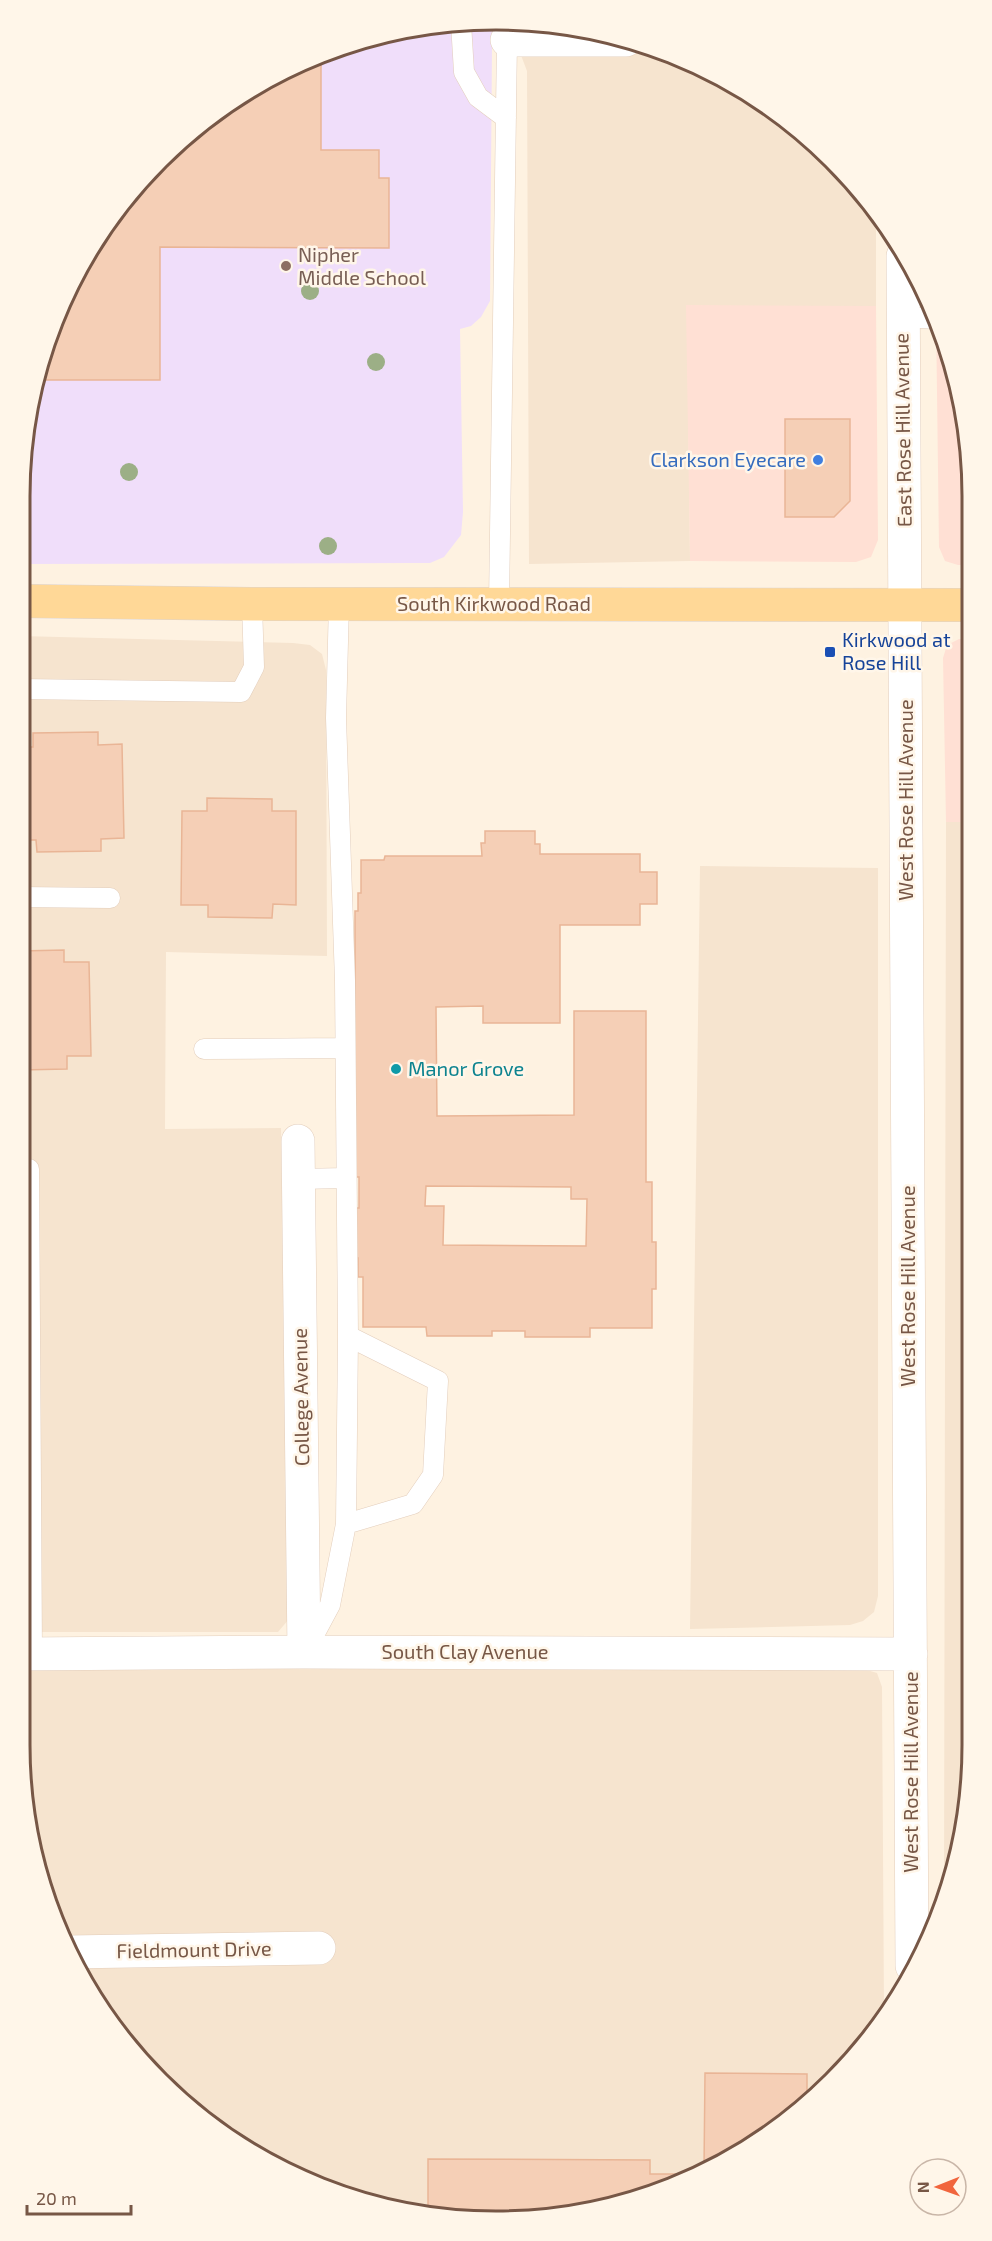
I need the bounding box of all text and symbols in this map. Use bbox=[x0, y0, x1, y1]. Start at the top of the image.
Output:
place label: Nipher Middle School bbox=[298, 242, 426, 289]
marker: Nipher Middle School bbox=[279, 259, 293, 273]
street label: East Rose Hill Avenue bbox=[888, 333, 916, 527]
place label: Clarkson Eyecare bbox=[650, 447, 806, 471]
marker: Clarkson Eyecare bbox=[811, 453, 825, 467]
street label: South Kirkwood Road bbox=[397, 591, 591, 615]
place label: Kirkwood at Rose Hill bbox=[842, 627, 951, 674]
marker: Kirkwood at Rose Hill bbox=[823, 645, 837, 659]
street label: West Rose Hill Avenue bbox=[893, 699, 917, 901]
place label: Manor Grove bbox=[408, 1056, 524, 1080]
marker: Manor Grove bbox=[389, 1062, 403, 1076]
street label: West Rose Hill Avenue bbox=[895, 1185, 919, 1387]
street label: College Avenue bbox=[287, 1328, 313, 1466]
street label: South Clay Avenue bbox=[381, 1639, 549, 1663]
street label: West Rose Hill Avenue bbox=[898, 1671, 922, 1873]
street label: Fieldmount Drive bbox=[116, 1936, 272, 1962]
north arrow bbox=[908, 2157, 968, 2217]
scale bar bbox=[27, 2178, 130, 2216]
text: N bbox=[913, 2181, 932, 2193]
text: 20 m bbox=[36, 2187, 77, 2209]

